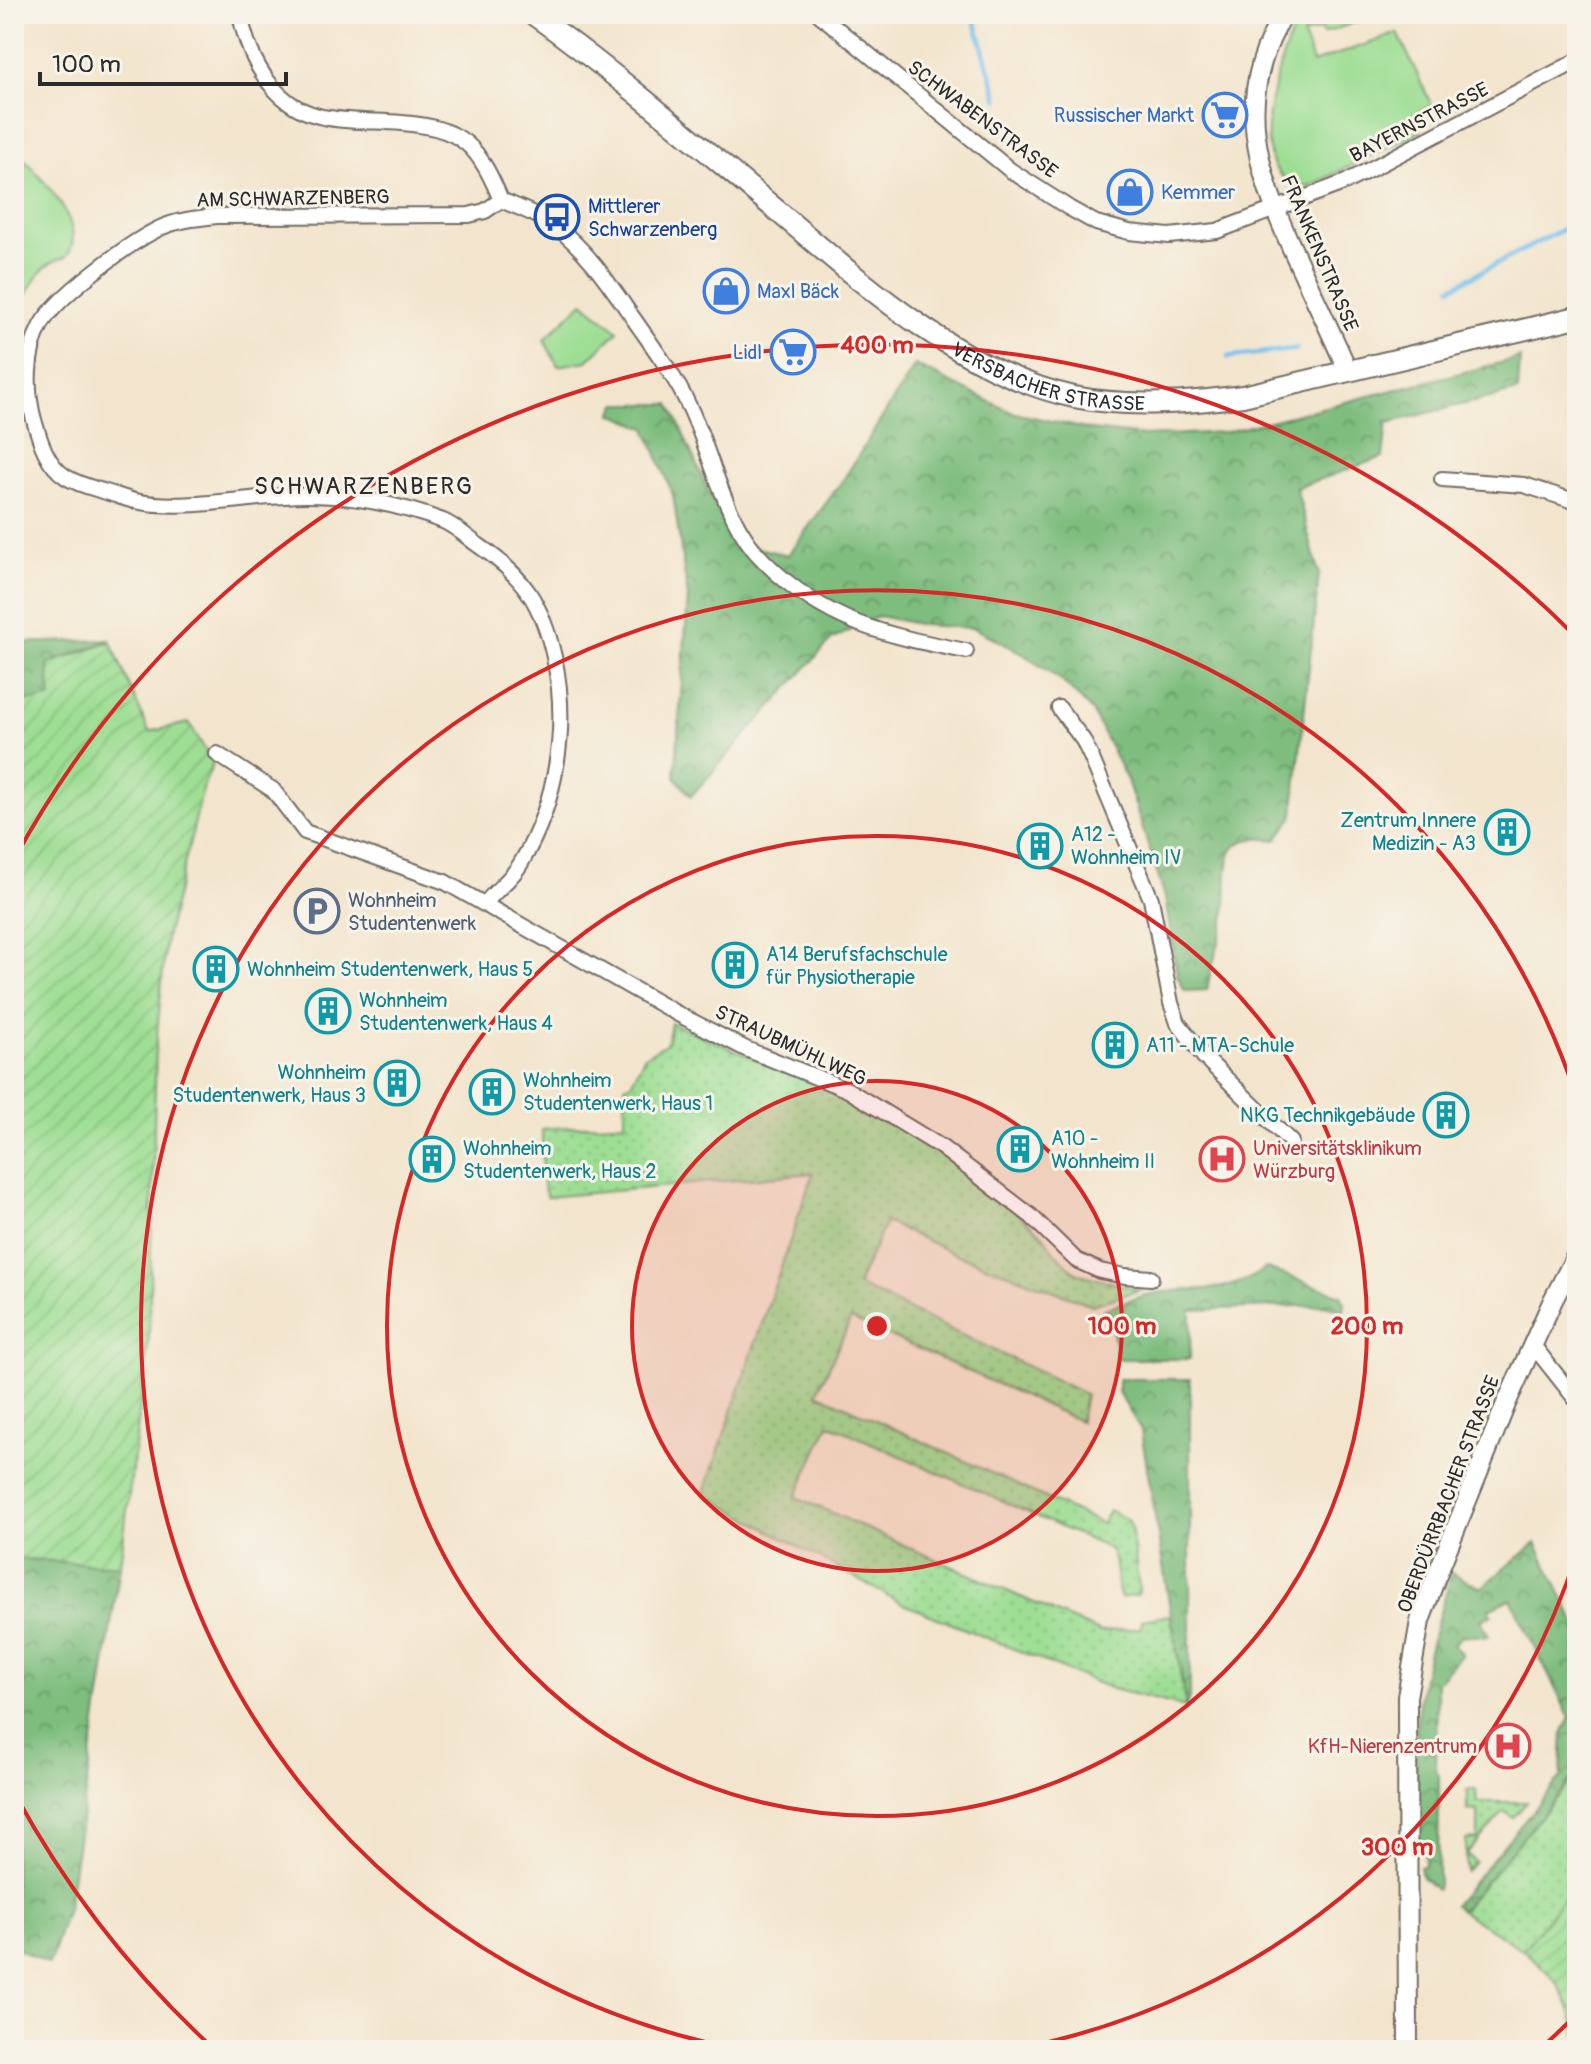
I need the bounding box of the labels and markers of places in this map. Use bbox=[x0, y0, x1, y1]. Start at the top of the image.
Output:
supermarket icon: Russischer Markt bbox=[1201, 91, 1249, 139]
place label: Russischer Markt bbox=[1054, 103, 1195, 128]
shop icon: Kemmer bbox=[1106, 168, 1154, 216]
place label: Kemmer bbox=[1161, 180, 1235, 205]
bus stop icon: Mittlerer Schwarzenberg bbox=[533, 193, 581, 241]
place label: Mittlerer Schwarzenberg bbox=[588, 194, 717, 242]
shop icon: Maxl Bäck bbox=[702, 267, 750, 315]
place label: Maxl Bäck bbox=[757, 279, 840, 304]
supermarket icon: Lidl bbox=[769, 328, 817, 376]
place label: Lidl bbox=[733, 340, 762, 365]
place label: Zentrum Innere Medizin - A3 bbox=[1340, 808, 1476, 856]
building icon: Zentrum Innere Medizin - A3 bbox=[1483, 808, 1531, 856]
building icon: A12 - Wohnheim IV bbox=[1016, 822, 1064, 870]
place label: A12 - Wohnheim IV bbox=[1071, 822, 1182, 870]
parking icon: Wohnheim Studentenwerk bbox=[293, 887, 341, 935]
place label: Wohnheim Studentenwerk bbox=[348, 888, 477, 936]
building icon: A14 Berufsfachschule für Physiotherapie bbox=[711, 941, 759, 989]
place label: A14 Berufsfachschule für Physiotherapie bbox=[766, 942, 948, 990]
building icon: Wohnheim Studentenwerk, Haus 5 bbox=[192, 945, 240, 993]
place label: Wohnheim Studentenwerk, Haus 5 bbox=[247, 957, 533, 982]
building icon: Wohnheim Studentenwerk, Haus 4 bbox=[304, 987, 352, 1035]
place label: Wohnheim Studentenwerk, Haus 4 bbox=[359, 988, 553, 1036]
building icon: A11 - MTA-Schule bbox=[1091, 1021, 1139, 1069]
place label: A11 - MTA-Schule bbox=[1146, 1033, 1294, 1058]
building icon: Wohnheim Studentenwerk, Haus 3 bbox=[373, 1059, 421, 1107]
place label: Wohnheim Studentenwerk, Haus 3 bbox=[172, 1060, 366, 1108]
building icon: Wohnheim Studentenwerk, Haus 1 bbox=[468, 1068, 516, 1116]
place label: Wohnheim Studentenwerk, Haus 1 bbox=[523, 1068, 713, 1116]
building icon: NKG Technikgebäude bbox=[1422, 1091, 1470, 1139]
place label: NKG Technikgebäude bbox=[1240, 1103, 1415, 1128]
building icon: A10 - Wohnheim II bbox=[996, 1125, 1044, 1173]
place label: A10 - Wohnheim II bbox=[1051, 1126, 1155, 1174]
building icon: Wohnheim Studentenwerk, Haus 2 bbox=[408, 1135, 456, 1183]
hospital icon: Universitätsklinikum Würzburg bbox=[1198, 1135, 1246, 1183]
place label: Wohnheim Studentenwerk, Haus 2 bbox=[463, 1136, 657, 1184]
place label: Universitätsklinikum Würzburg bbox=[1253, 1136, 1422, 1184]
centre of rings bbox=[863, 1312, 891, 1340]
hospital icon: KfH-Nierenzentrum bbox=[1484, 1722, 1532, 1770]
place label: KfH-Nierenzentrum bbox=[1308, 1734, 1477, 1759]

